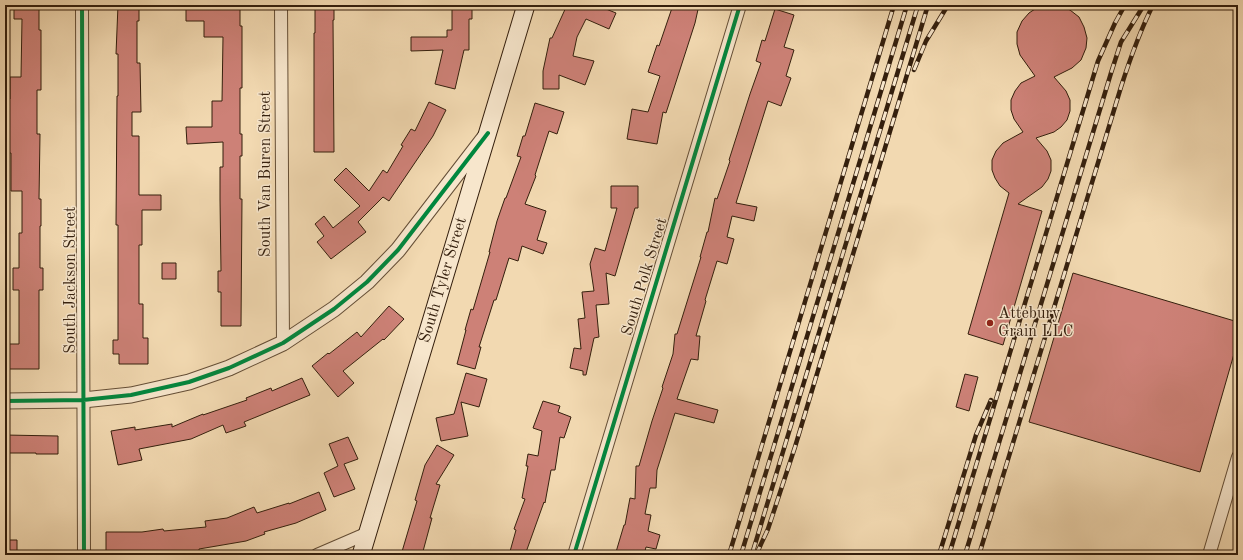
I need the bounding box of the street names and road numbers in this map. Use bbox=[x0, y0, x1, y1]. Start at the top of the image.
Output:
street label: South Van Buren Street bbox=[258, 90, 274, 257]
street label: South Jackson Street bbox=[63, 206, 79, 354]
street label: South Tyler Street bbox=[417, 215, 470, 345]
street label: South Polk Street bbox=[619, 216, 671, 338]

